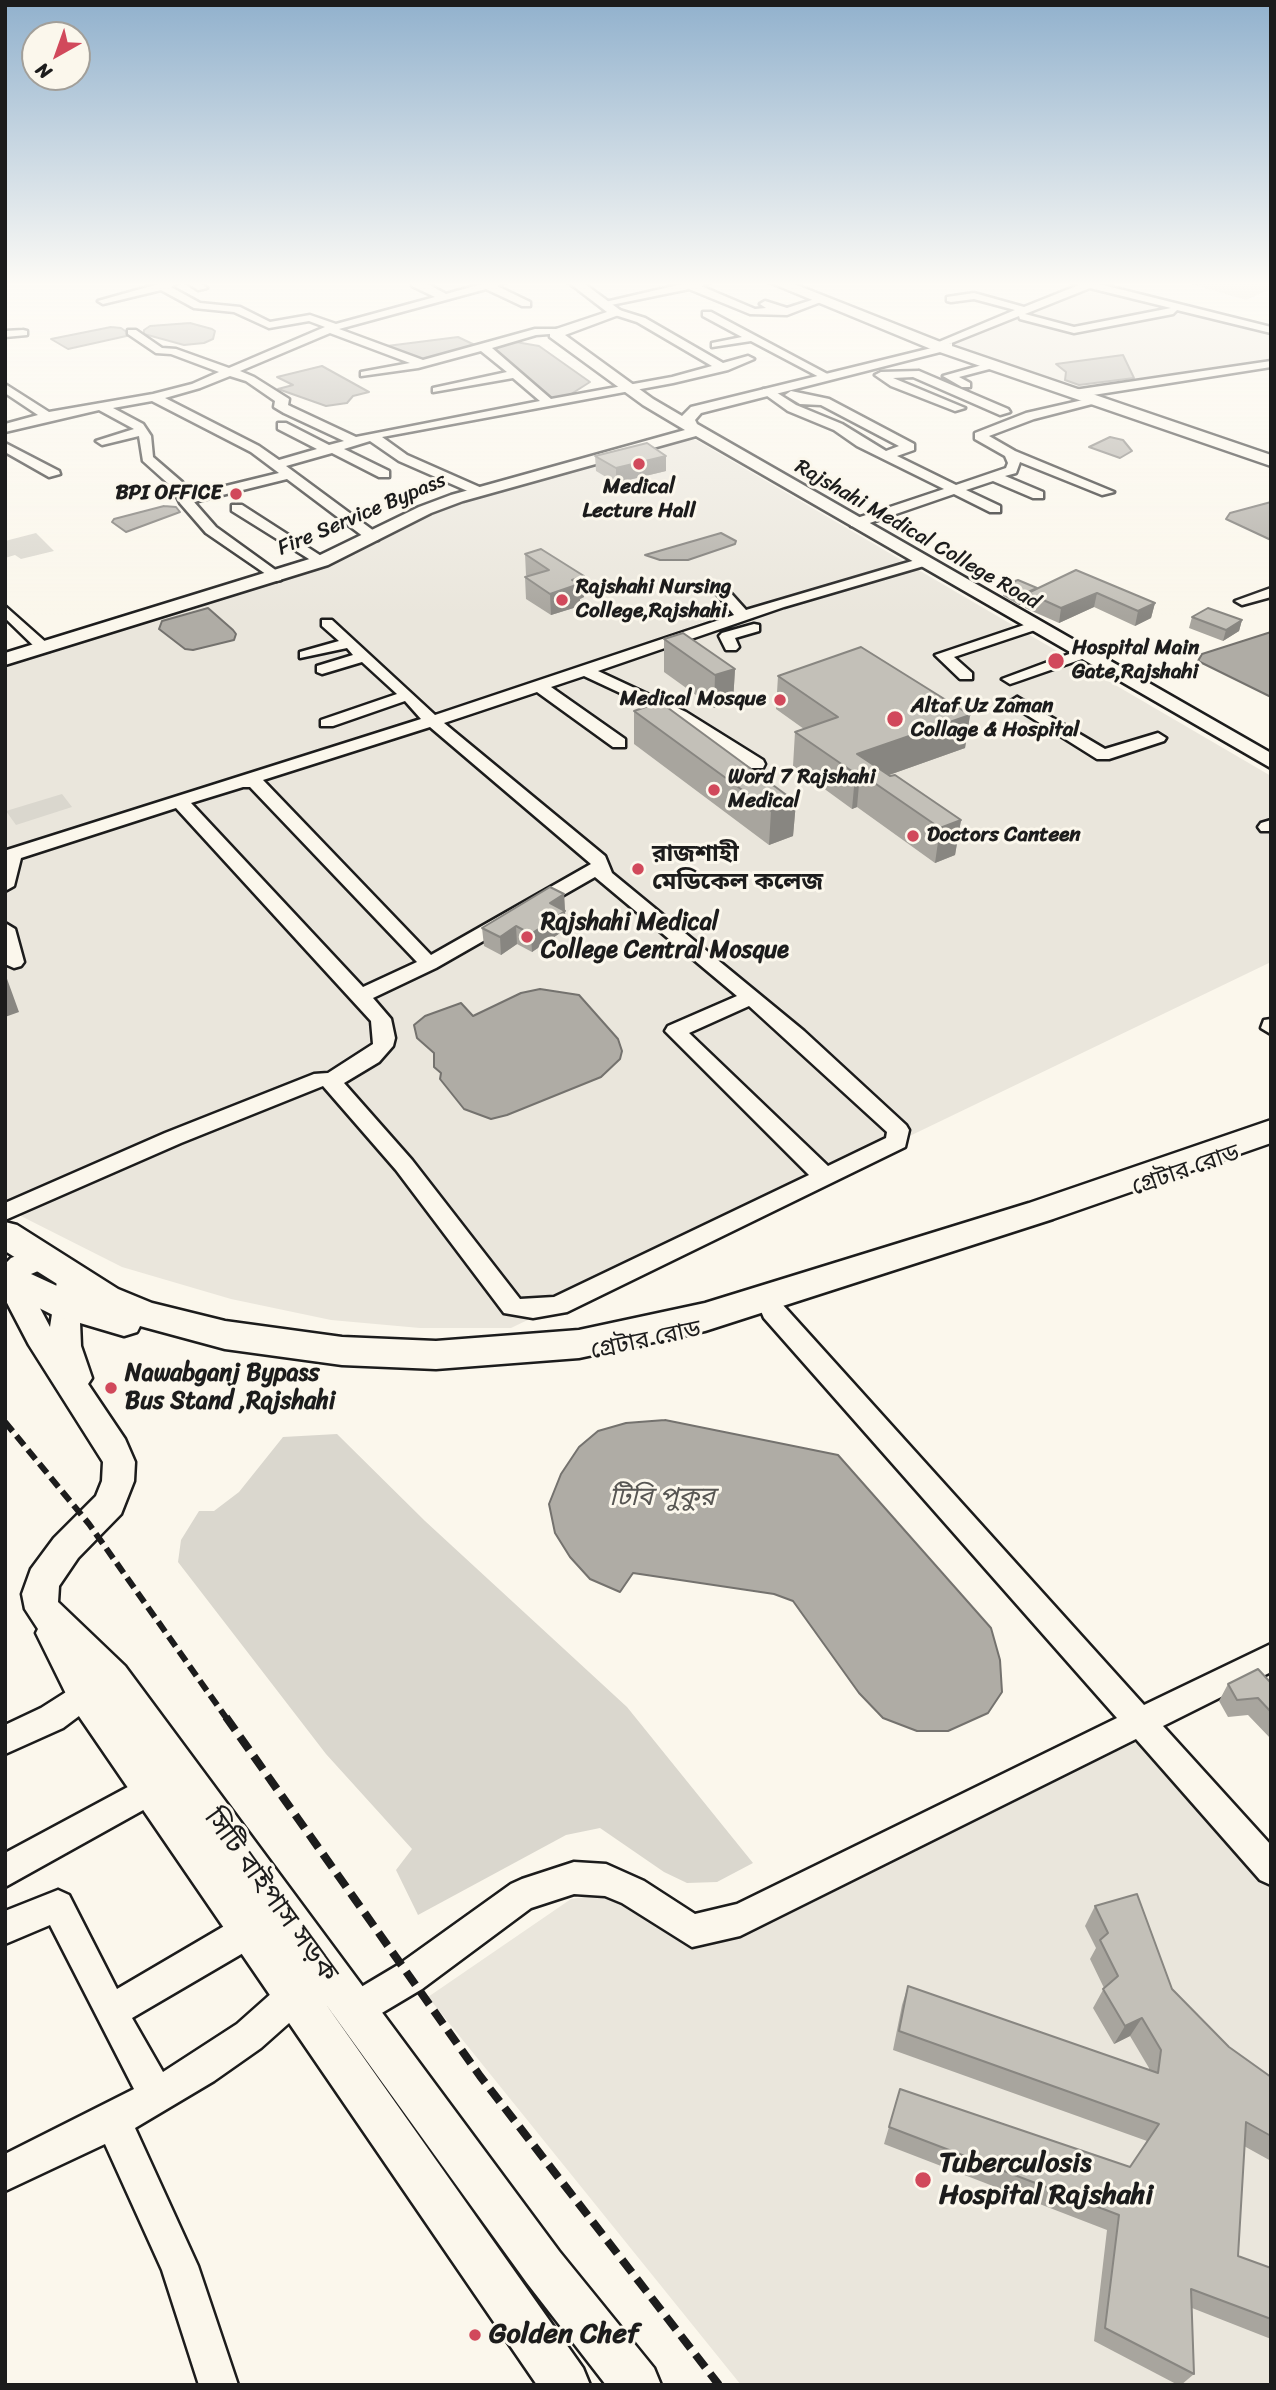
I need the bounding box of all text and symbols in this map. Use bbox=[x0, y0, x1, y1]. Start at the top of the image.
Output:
north arrow bbox=[21, 21, 91, 91]
text: N bbox=[28, 54, 59, 88]
street label: Rajshahi Medical College Road bbox=[790, 454, 1044, 616]
marker: Medical Lecture Hall bbox=[631, 456, 647, 472]
street label: Fire Service Bypass bbox=[274, 468, 450, 562]
place label: Medical Lecture Hall bbox=[583, 475, 695, 525]
place label: BPI OFFICE bbox=[115, 481, 222, 507]
marker: BPI OFFICE bbox=[228, 486, 244, 502]
place label: Rajshahi Nursing College,Rajshahi bbox=[576, 575, 731, 625]
marker: Rajshahi Nursing College,Rajshahi bbox=[554, 592, 570, 608]
place label: Hospital Main Gate,Rajshahi bbox=[1072, 636, 1199, 686]
marker: Hospital Main Gate,Rajshahi bbox=[1046, 651, 1066, 671]
place label: Medical Mosque bbox=[620, 687, 766, 713]
marker: Medical Mosque bbox=[772, 692, 788, 708]
place label: Altaf Uz Zaman Collage & Hospital bbox=[911, 694, 1079, 744]
marker: Altaf Uz Zaman Collage & Hospital bbox=[885, 709, 905, 729]
place label: Word 7 Rajshahi Medical bbox=[728, 765, 876, 815]
marker: Word 7 Rajshahi Medical bbox=[706, 782, 722, 798]
place label: Doctors Canteen bbox=[927, 823, 1081, 849]
marker: Doctors Canteen bbox=[905, 828, 921, 844]
place label: রাজশাহী মেডিকেল কলেজ bbox=[652, 841, 823, 897]
marker: রাজশাহী মেডিকেল কলেজ bbox=[630, 861, 646, 877]
place label: Rajshahi Medical College Central Mosque bbox=[541, 909, 789, 965]
marker: Rajshahi Medical College Central Mosque bbox=[519, 929, 535, 945]
street label: গ্রেটার রোড bbox=[1128, 1139, 1244, 1203]
street label: গ্রেটার রোড bbox=[588, 1315, 704, 1367]
place label: Nawabganj Bypass Bus Stand ,Rajshahi bbox=[125, 1360, 335, 1416]
marker: Nawabganj Bypass Bus Stand ,Rajshahi bbox=[103, 1380, 119, 1396]
water label: টিবি পুকুর bbox=[609, 1482, 715, 1514]
street label: সিটি বাইপাস সড়ক bbox=[196, 1803, 344, 1989]
place label: Tuberculosis Hospital Rajshahi bbox=[939, 2147, 1153, 2213]
marker: Tuberculosis Hospital Rajshahi bbox=[913, 2170, 933, 2190]
place label: Golden Chef bbox=[489, 2318, 639, 2352]
marker: Golden Chef bbox=[467, 2327, 483, 2343]

